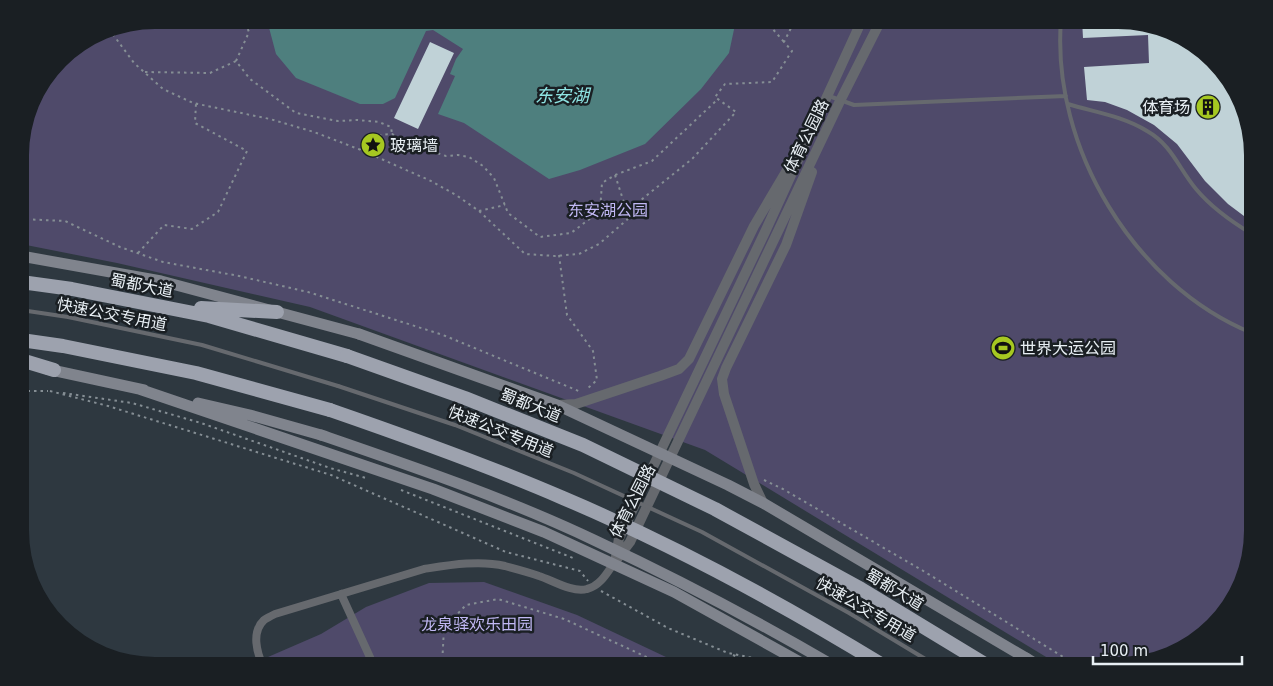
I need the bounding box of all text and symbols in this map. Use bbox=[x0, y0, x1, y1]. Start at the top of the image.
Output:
water label: 东安湖 bbox=[535, 85, 592, 106]
building icon: 体育场 bbox=[1195, 94, 1221, 120]
street label: 体育公园路 bbox=[780, 96, 833, 176]
place label: 体育场 bbox=[1142, 98, 1190, 117]
place icon: 玻璃墙 bbox=[360, 132, 386, 158]
place label: 玻璃墙 bbox=[390, 136, 438, 155]
park label: 东安湖公园 bbox=[568, 201, 648, 220]
street label: 蜀都大道 bbox=[109, 270, 175, 301]
street label: 快速公交专用道 bbox=[55, 294, 169, 335]
sports icon: 世界大运公园 bbox=[990, 335, 1016, 361]
place label: 世界大运公园 bbox=[1020, 339, 1116, 358]
street label: 蜀都大道 bbox=[498, 385, 564, 426]
street label: 快速公交专用道 bbox=[445, 402, 556, 461]
street label: 体育公园路 bbox=[606, 461, 659, 541]
street label: 蜀都大道 bbox=[862, 565, 927, 614]
street label: 快速公交专用道 bbox=[812, 573, 919, 646]
park label: 龙泉驿欢乐田园 bbox=[421, 615, 533, 634]
scale bar bbox=[1093, 634, 1242, 666]
text: 100 m bbox=[1100, 642, 1148, 660]

